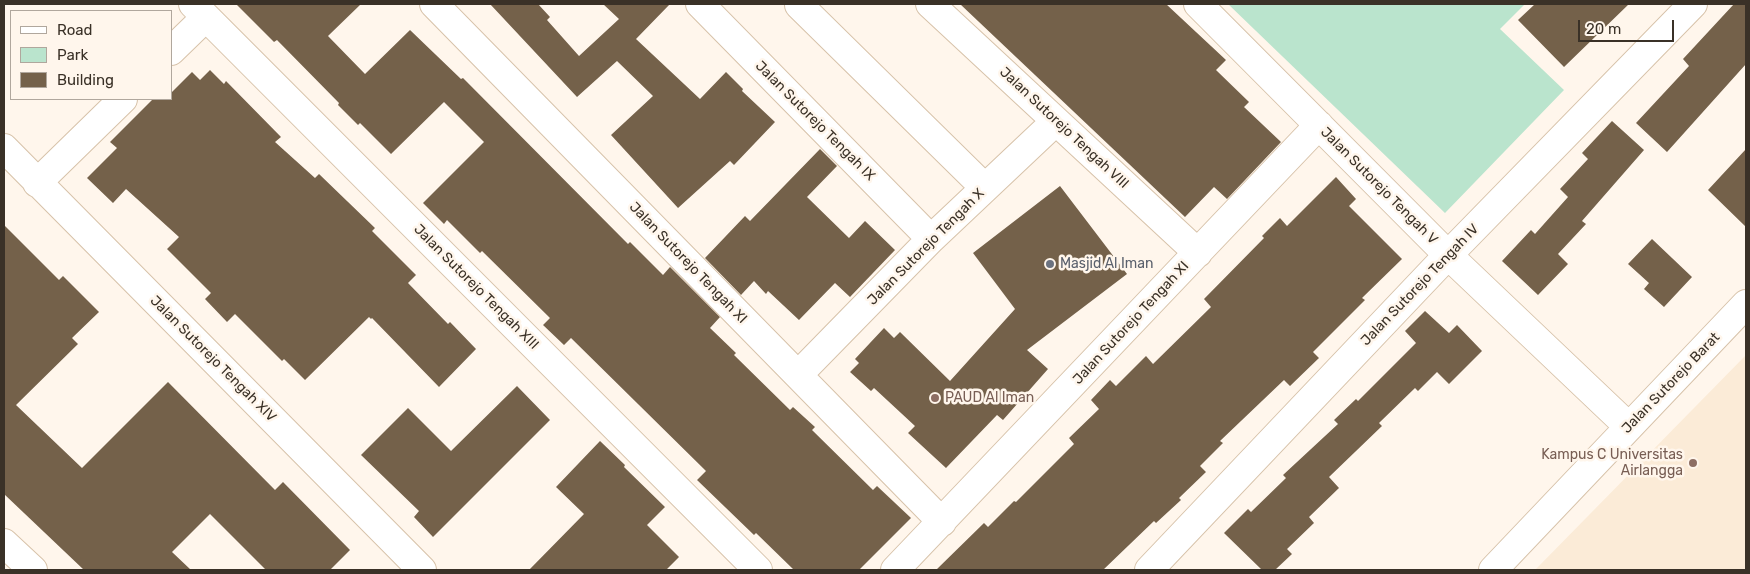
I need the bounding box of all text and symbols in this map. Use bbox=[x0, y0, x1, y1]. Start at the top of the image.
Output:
legend bbox=[10, 10, 172, 100]
scale bar bbox=[1580, 10, 1676, 42]
text: 20 m bbox=[1586, 20, 1621, 38]
text: Road bbox=[57, 21, 93, 39]
text: Park bbox=[57, 46, 88, 64]
street label: Jalan Sutorejo Tengah IX bbox=[752, 58, 878, 184]
street label: Jalan Sutorejo Tengah VIII bbox=[996, 64, 1132, 192]
text: Building bbox=[57, 71, 114, 89]
street label: Jalan Sutorejo Tengah V bbox=[1317, 124, 1441, 248]
street label: Jalan Sutorejo Tengah X bbox=[864, 185, 988, 309]
street label: Jalan Sutorejo Tengah XI bbox=[626, 199, 750, 327]
street label: Jalan Sutorejo Tengah XIII bbox=[410, 221, 542, 353]
street label: Jalan Sutorejo Tengah IV bbox=[1358, 221, 1482, 349]
place label: Masjid Al Iman bbox=[1060, 256, 1153, 272]
marker: Masjid Al Iman bbox=[1044, 258, 1056, 270]
street label: Jalan Sutorejo Tengah XI bbox=[1070, 258, 1192, 388]
street label: Jalan Sutorejo Tengah XIV bbox=[147, 293, 279, 425]
street label: Jalan Sutorejo Barat bbox=[1619, 329, 1723, 437]
place label: PAUD Al Iman bbox=[945, 390, 1034, 406]
marker: PAUD Al Iman bbox=[929, 392, 941, 404]
place label: Kampus C Universitas Airlangga bbox=[1541, 447, 1683, 480]
marker: Kampus C Universitas Airlangga bbox=[1687, 457, 1699, 469]

